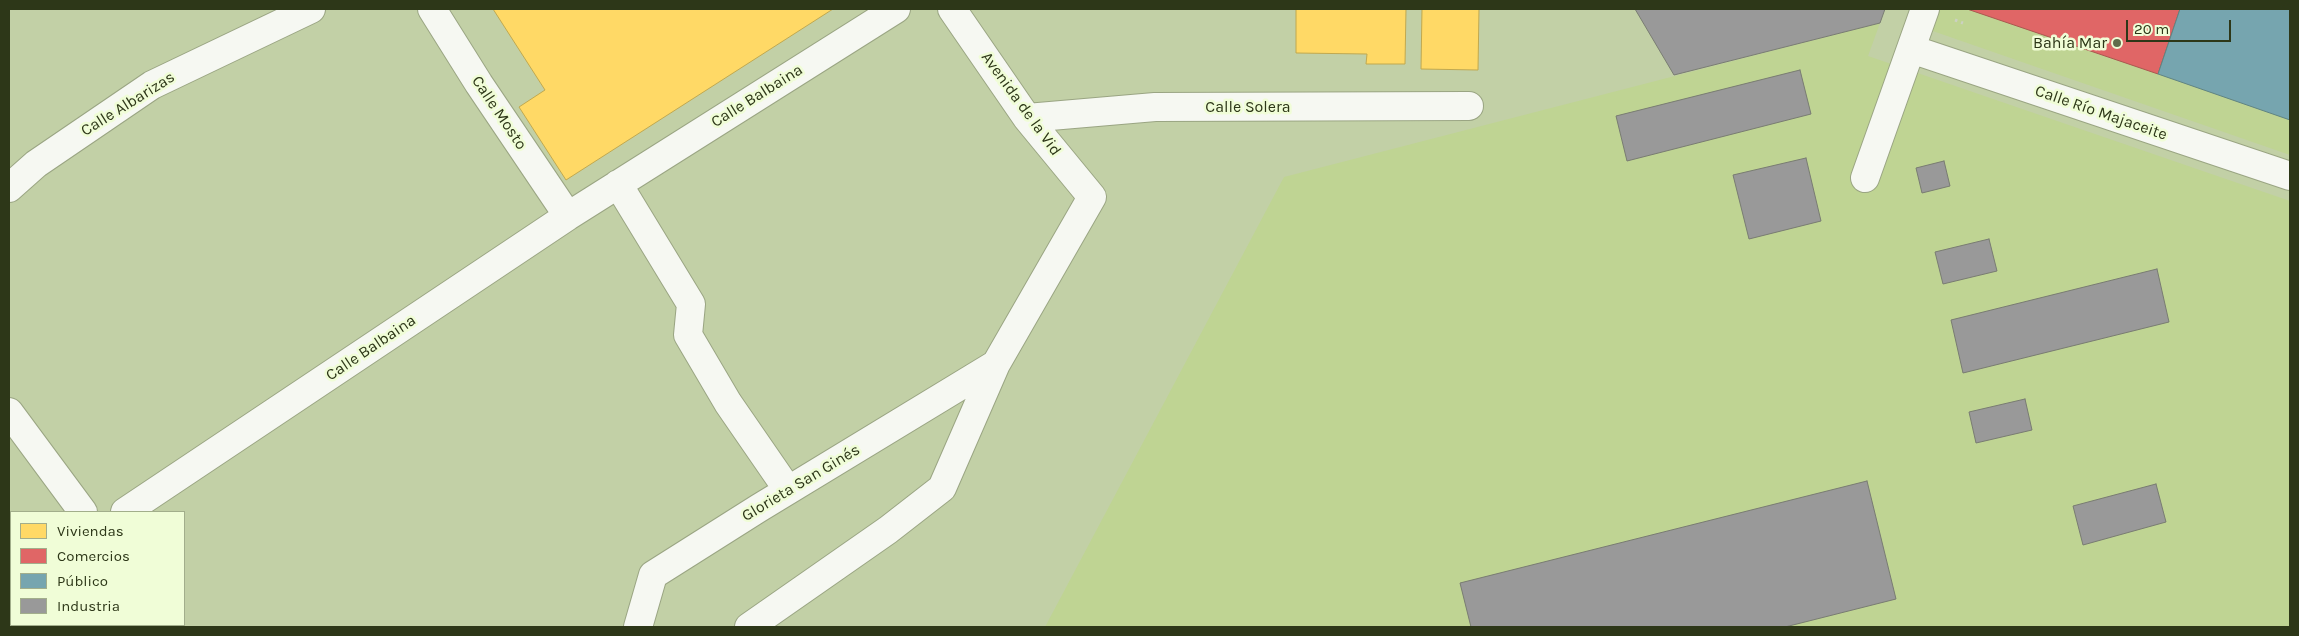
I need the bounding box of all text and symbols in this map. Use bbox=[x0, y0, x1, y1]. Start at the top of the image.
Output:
scale bar bbox=[2129, 10, 2234, 42]
text: 20 m bbox=[2134, 20, 2169, 38]
place label: Bahía Mar bbox=[2033, 33, 2107, 53]
marker: Bahía Mar bbox=[2111, 37, 2123, 49]
street label: Avenida de la Vid bbox=[977, 48, 1065, 160]
street label: Calle Balbaina bbox=[708, 60, 806, 132]
street label: Calle Albarizas bbox=[78, 68, 178, 140]
street label: Calle Mosto bbox=[467, 72, 531, 154]
street label: Calle Río Majaceite bbox=[2032, 81, 2170, 145]
street label: Calle Solera bbox=[1205, 97, 1291, 117]
street label: Calle Balbaina bbox=[322, 311, 420, 385]
street label: Glorieta San Ginés bbox=[739, 440, 863, 526]
legend bbox=[10, 511, 185, 626]
text: Viviendas bbox=[57, 522, 124, 540]
text: Comercios bbox=[57, 547, 130, 565]
text: Público bbox=[57, 572, 108, 590]
text: Industria bbox=[57, 597, 120, 615]

